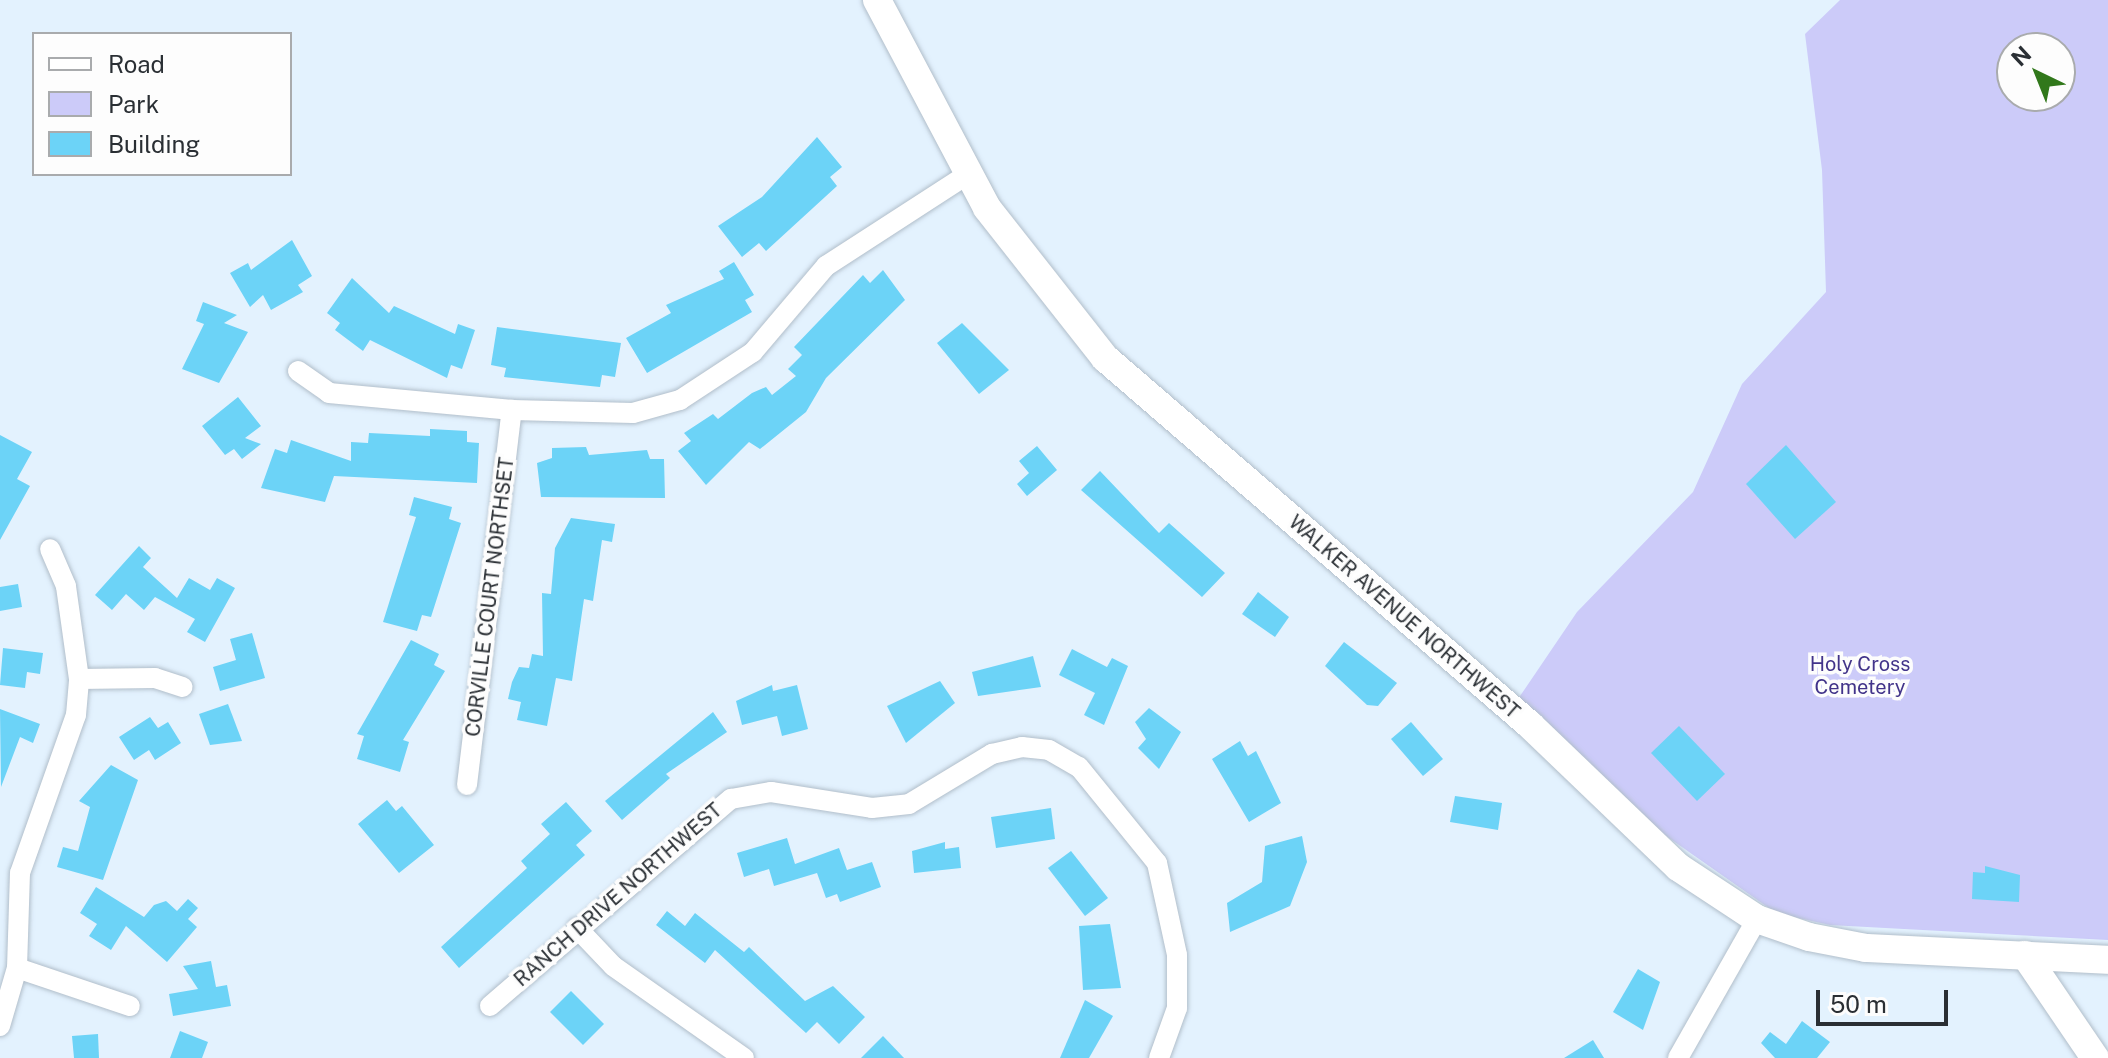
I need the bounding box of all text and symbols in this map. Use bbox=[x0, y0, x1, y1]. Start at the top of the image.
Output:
legend bbox=[32, 32, 292, 176]
north arrow bbox=[1996, 32, 2076, 112]
text: N bbox=[2006, 41, 2036, 71]
text: Road bbox=[108, 50, 165, 78]
text: Park bbox=[108, 90, 159, 118]
text: Building bbox=[108, 130, 200, 158]
street label: CORVILLE COURT NORTHSET bbox=[461, 456, 519, 738]
street label: WALKER AVENUE NORTHWEST bbox=[1284, 510, 1524, 724]
park label: Holy Cross Cemetery bbox=[1810, 652, 1910, 699]
street label: RANCH DRIVE NORTHWEST bbox=[509, 798, 727, 992]
scale bar bbox=[1820, 974, 1952, 1024]
text: 50 m bbox=[1830, 990, 1887, 1018]

